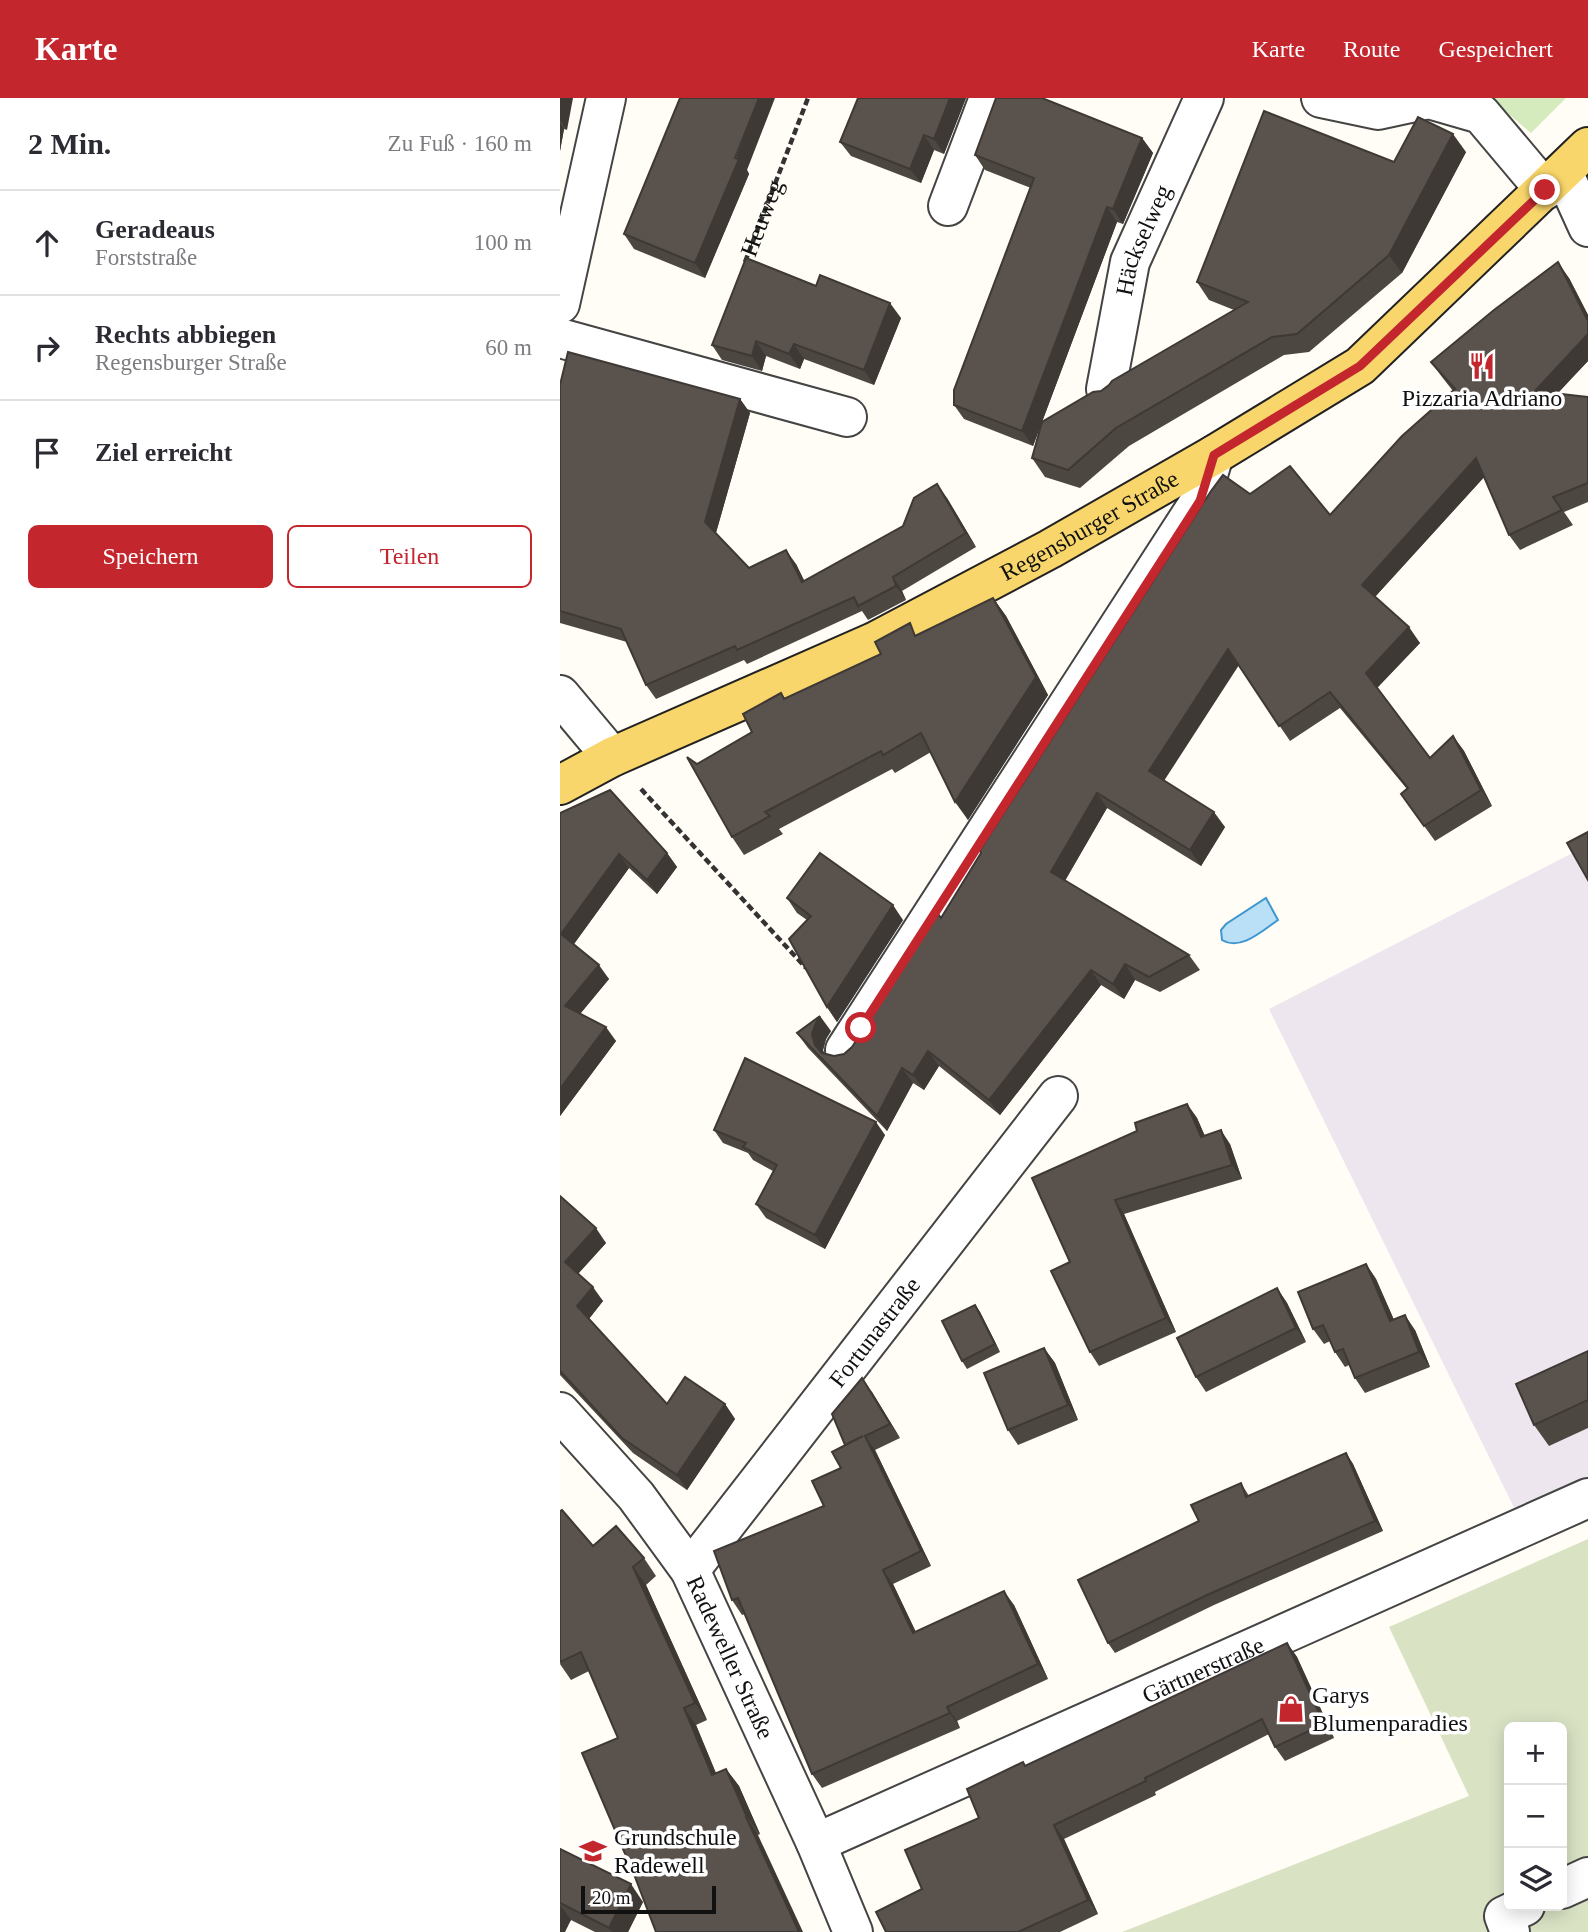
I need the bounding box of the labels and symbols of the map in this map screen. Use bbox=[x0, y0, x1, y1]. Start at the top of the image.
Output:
route end bbox=[1529, 174, 1560, 205]
street label: Heuweg bbox=[735, 176, 788, 260]
street label: Häckselweg bbox=[1111, 181, 1176, 298]
restaurant icon: Pizzaria Adriano bbox=[1467, 351, 1497, 381]
place label: Pizzaria Adriano bbox=[1402, 385, 1562, 411]
street label: Regensburger Straße bbox=[996, 465, 1183, 586]
route start bbox=[845, 1012, 876, 1043]
street label: Fortunastraße bbox=[824, 1272, 925, 1392]
street label: Radeweller Straße bbox=[681, 1572, 779, 1743]
street label: Gärtnerstraße bbox=[1138, 1631, 1268, 1709]
place label: Garys Blumenparadies bbox=[1312, 1682, 1468, 1736]
shop icon: Garys Blumenparadies bbox=[1276, 1694, 1306, 1724]
place label: Grundschule Radewell bbox=[614, 1824, 737, 1878]
school or university icon: Grundschule Radewell bbox=[578, 1836, 608, 1866]
scale bar bbox=[581, 1883, 716, 1915]

